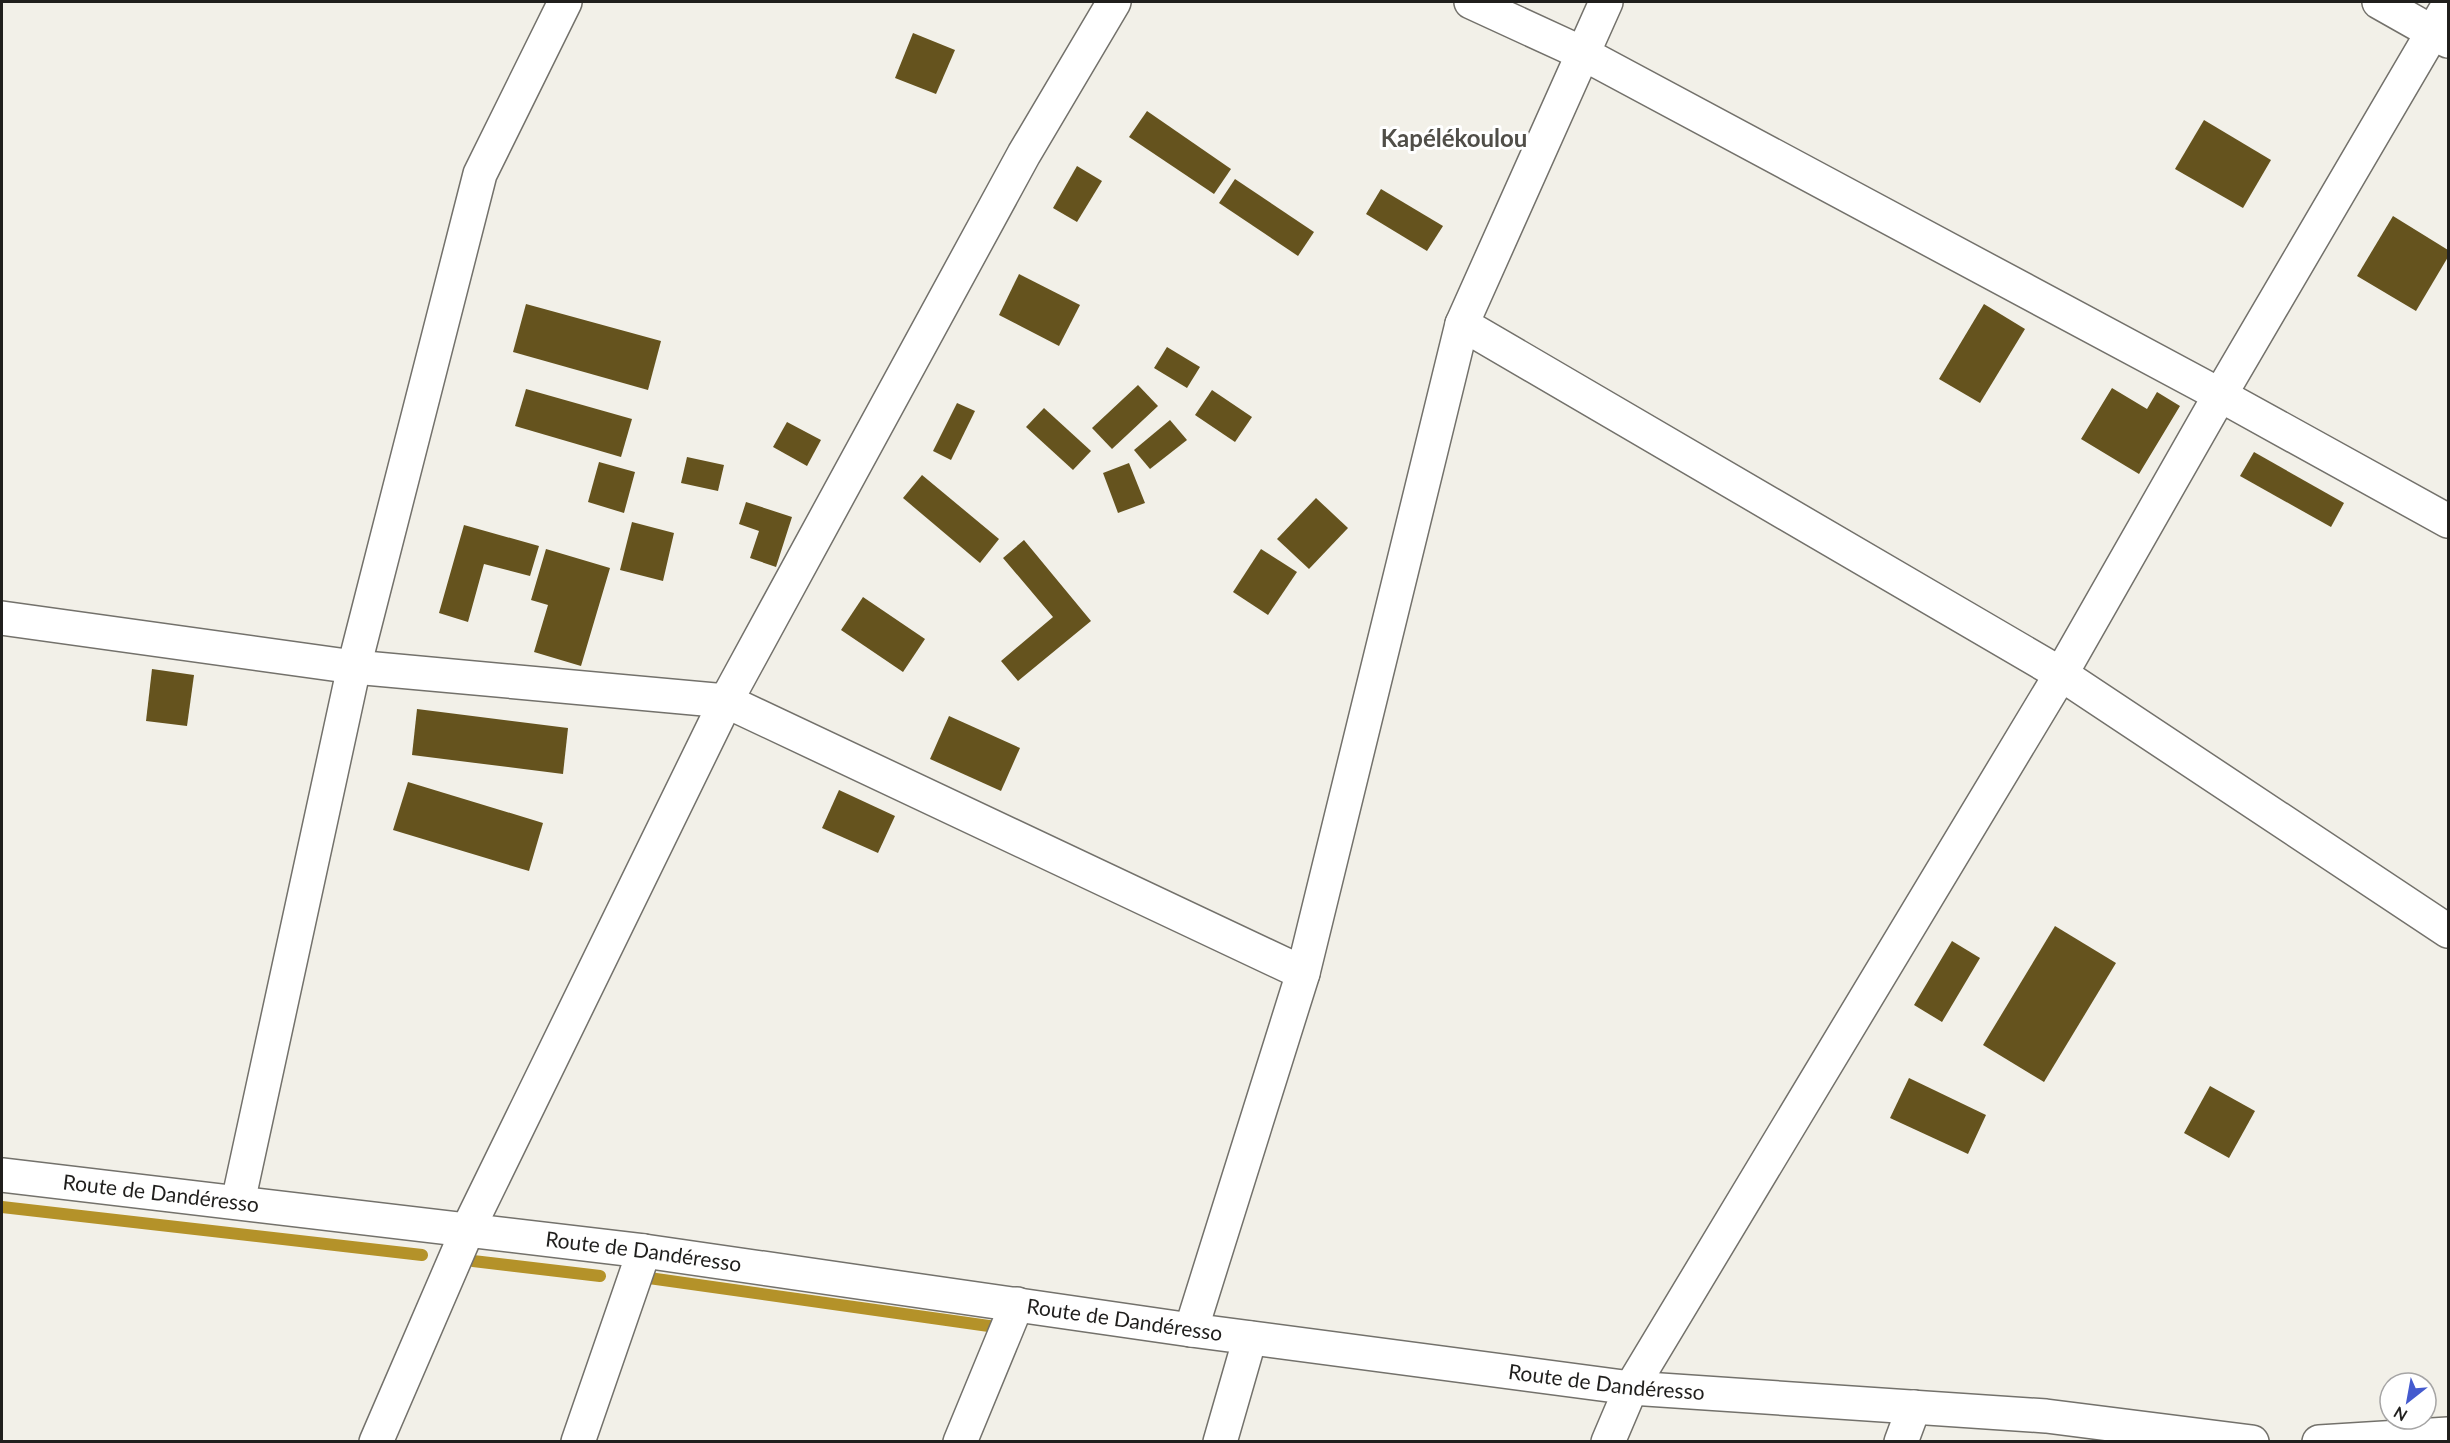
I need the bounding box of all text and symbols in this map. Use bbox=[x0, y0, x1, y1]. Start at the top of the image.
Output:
district label: Kapélékoulou bbox=[1381, 123, 1527, 152]
street label: Route de Dandéresso bbox=[62, 1168, 261, 1216]
street label: Route de Dandéresso bbox=[544, 1225, 743, 1276]
street label: Route de Dandéresso bbox=[1025, 1292, 1224, 1345]
street label: Route de Dandéresso bbox=[1507, 1358, 1706, 1404]
north arrow bbox=[2378, 1371, 2438, 1431]
text: N bbox=[2390, 1403, 2410, 1426]

